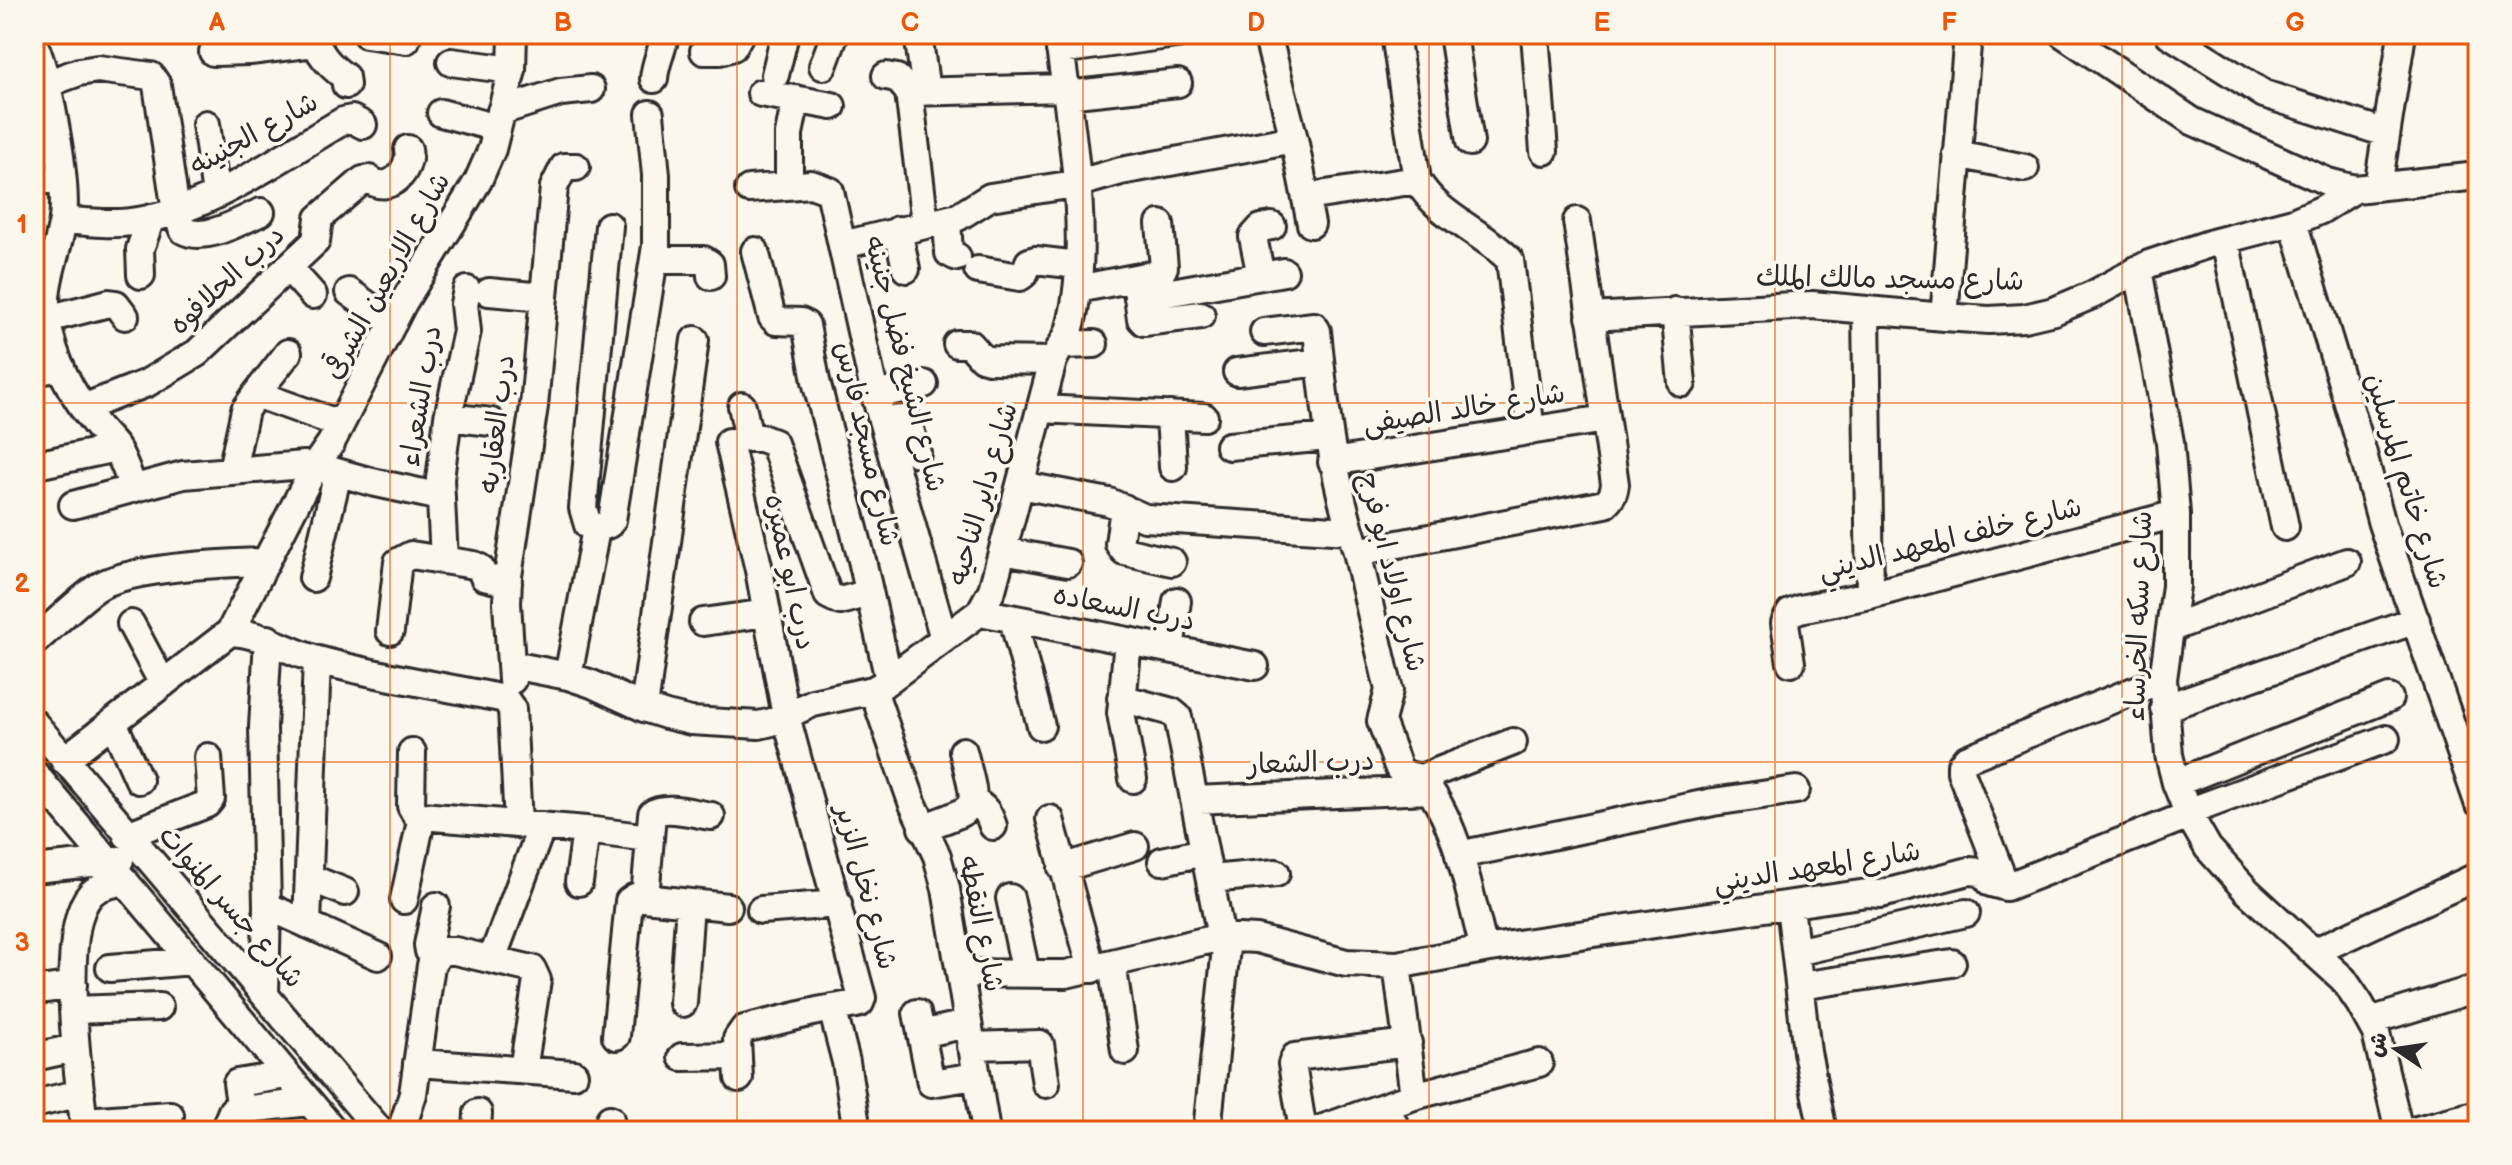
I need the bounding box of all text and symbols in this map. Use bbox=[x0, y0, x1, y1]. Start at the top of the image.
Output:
text: A bbox=[208, 8, 225, 39]
text: B bbox=[554, 8, 572, 39]
text: C bbox=[901, 8, 919, 39]
text: D bbox=[1247, 8, 1265, 39]
text: E bbox=[1594, 8, 1611, 39]
text: F bbox=[1941, 8, 1957, 39]
text: G bbox=[2285, 8, 2305, 39]
street label: شارع الجنينه bbox=[184, 85, 325, 184]
street label: شارع الاربعين الشرقى bbox=[315, 166, 459, 386]
text: 1 bbox=[17, 210, 27, 241]
street label: درب الحلافوه bbox=[163, 218, 292, 342]
street label: شارع الشيخ فضل جنينه bbox=[855, 233, 953, 496]
street label: شارع مسجد مالك الملك bbox=[1756, 260, 2024, 300]
street label: درب الشعراء bbox=[394, 323, 448, 469]
street label: شارع مسجد فارس bbox=[825, 338, 907, 550]
street label: درب العقاربه bbox=[472, 353, 522, 495]
street label: شارع خاتم المرسلين bbox=[2354, 369, 2454, 594]
street label: شارع خالد الصيفى bbox=[1361, 377, 1568, 443]
street label: شارع داير الناحيه bbox=[941, 399, 1027, 590]
street label: شارع اولاد ابو فرج bbox=[1349, 469, 1433, 676]
street label: شارع خلف المعهد الديني bbox=[1815, 490, 2087, 595]
street label: درب ابو عميره bbox=[757, 491, 823, 653]
street label: شارع سكه الخرساء bbox=[2119, 510, 2161, 722]
text: 2 bbox=[14, 569, 30, 600]
street label: درب السعاده bbox=[1050, 578, 1198, 638]
street label: درب الشعار bbox=[1245, 744, 1375, 782]
street label: شارع نخل الزير bbox=[826, 799, 904, 974]
street label: شارع جسر المنوات bbox=[150, 819, 310, 996]
street label: شارع المعهد الديني bbox=[1711, 834, 1924, 907]
street label: شارع النقطه bbox=[950, 853, 1010, 995]
text: 3 bbox=[14, 928, 30, 959]
north arrow bbox=[2356, 1009, 2436, 1089]
text: ش bbox=[2362, 1030, 2394, 1060]

